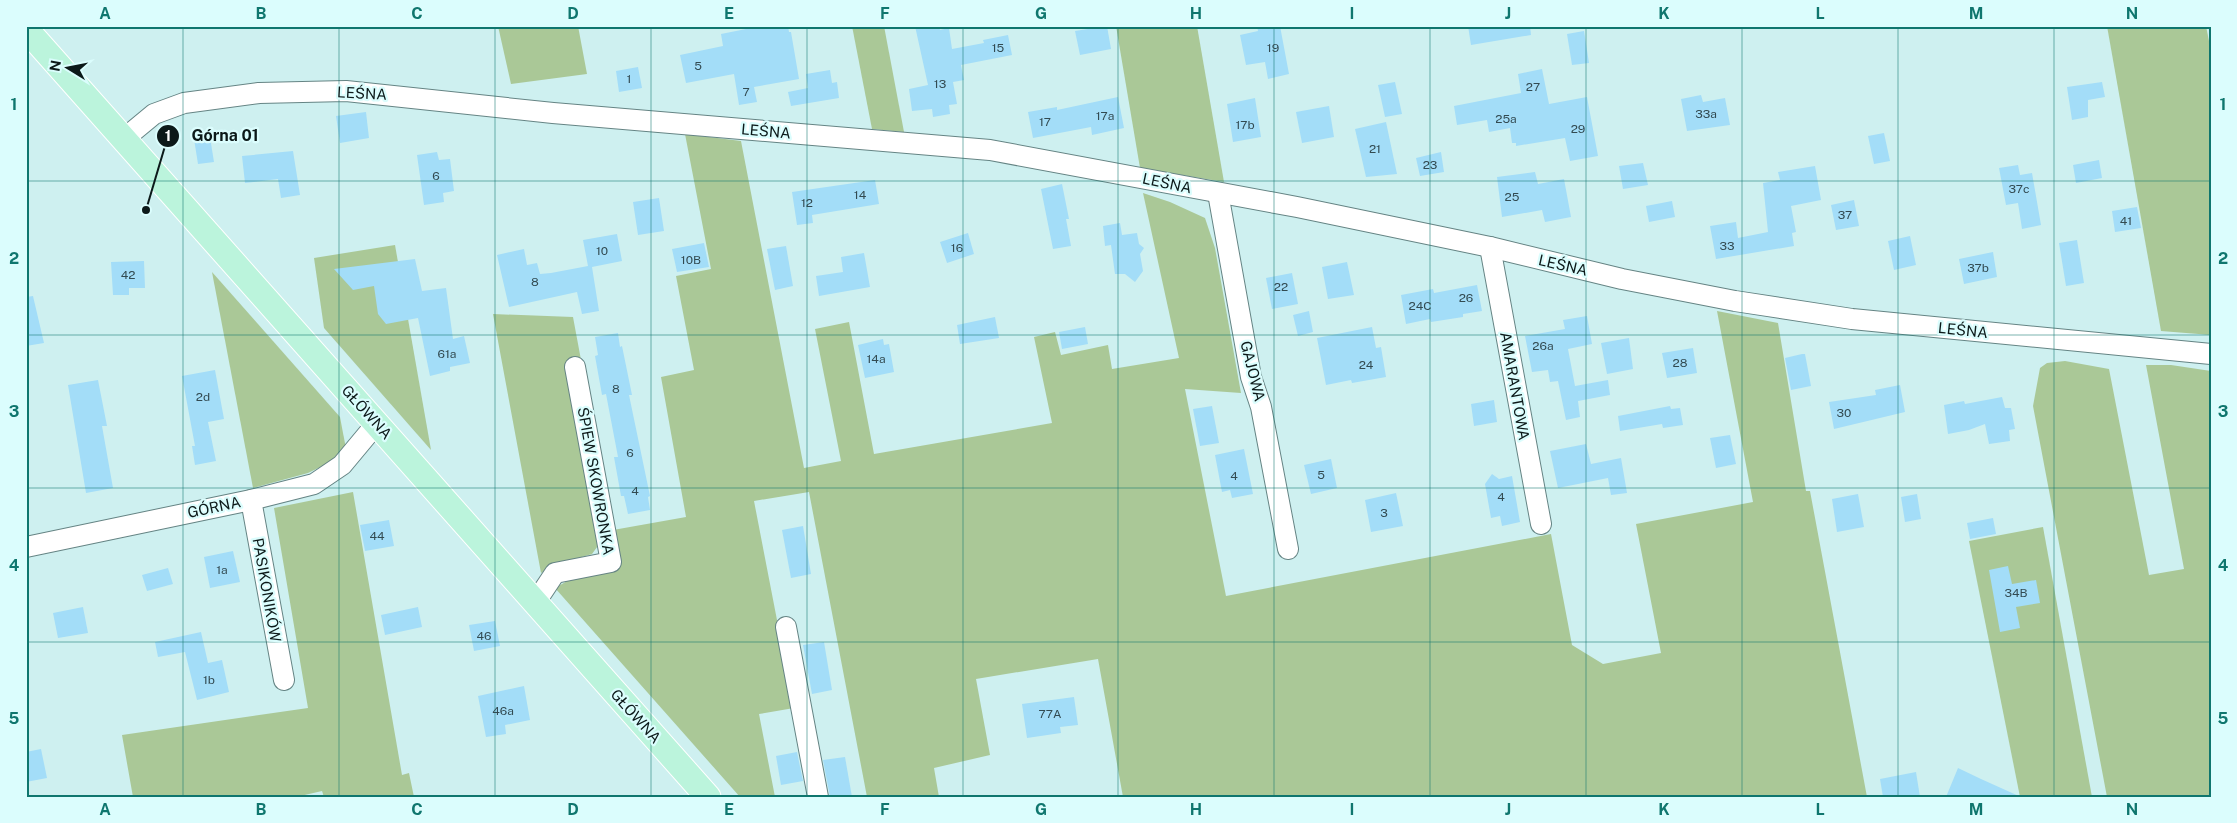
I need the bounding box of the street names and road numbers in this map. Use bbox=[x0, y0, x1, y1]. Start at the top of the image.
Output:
street label: LEŚNA bbox=[337, 82, 388, 103]
street label: LEŚNA bbox=[740, 119, 792, 142]
street label: LEŚNA bbox=[1141, 169, 1194, 197]
street label: LEŚNA bbox=[1537, 250, 1590, 279]
street label: LEŚNA bbox=[1937, 318, 1989, 341]
street label: AMARANTOWA bbox=[1497, 331, 1533, 442]
street label: GAJOWA bbox=[1237, 339, 1269, 403]
street label: GŁÓWNA bbox=[338, 381, 397, 443]
street label: ŚPIEW SKOWRONKA bbox=[575, 406, 618, 557]
street label: GÓRNA bbox=[186, 492, 243, 521]
street label: PASIKONIKÓW bbox=[249, 536, 286, 643]
street label: GŁÓWNA bbox=[607, 685, 666, 747]

